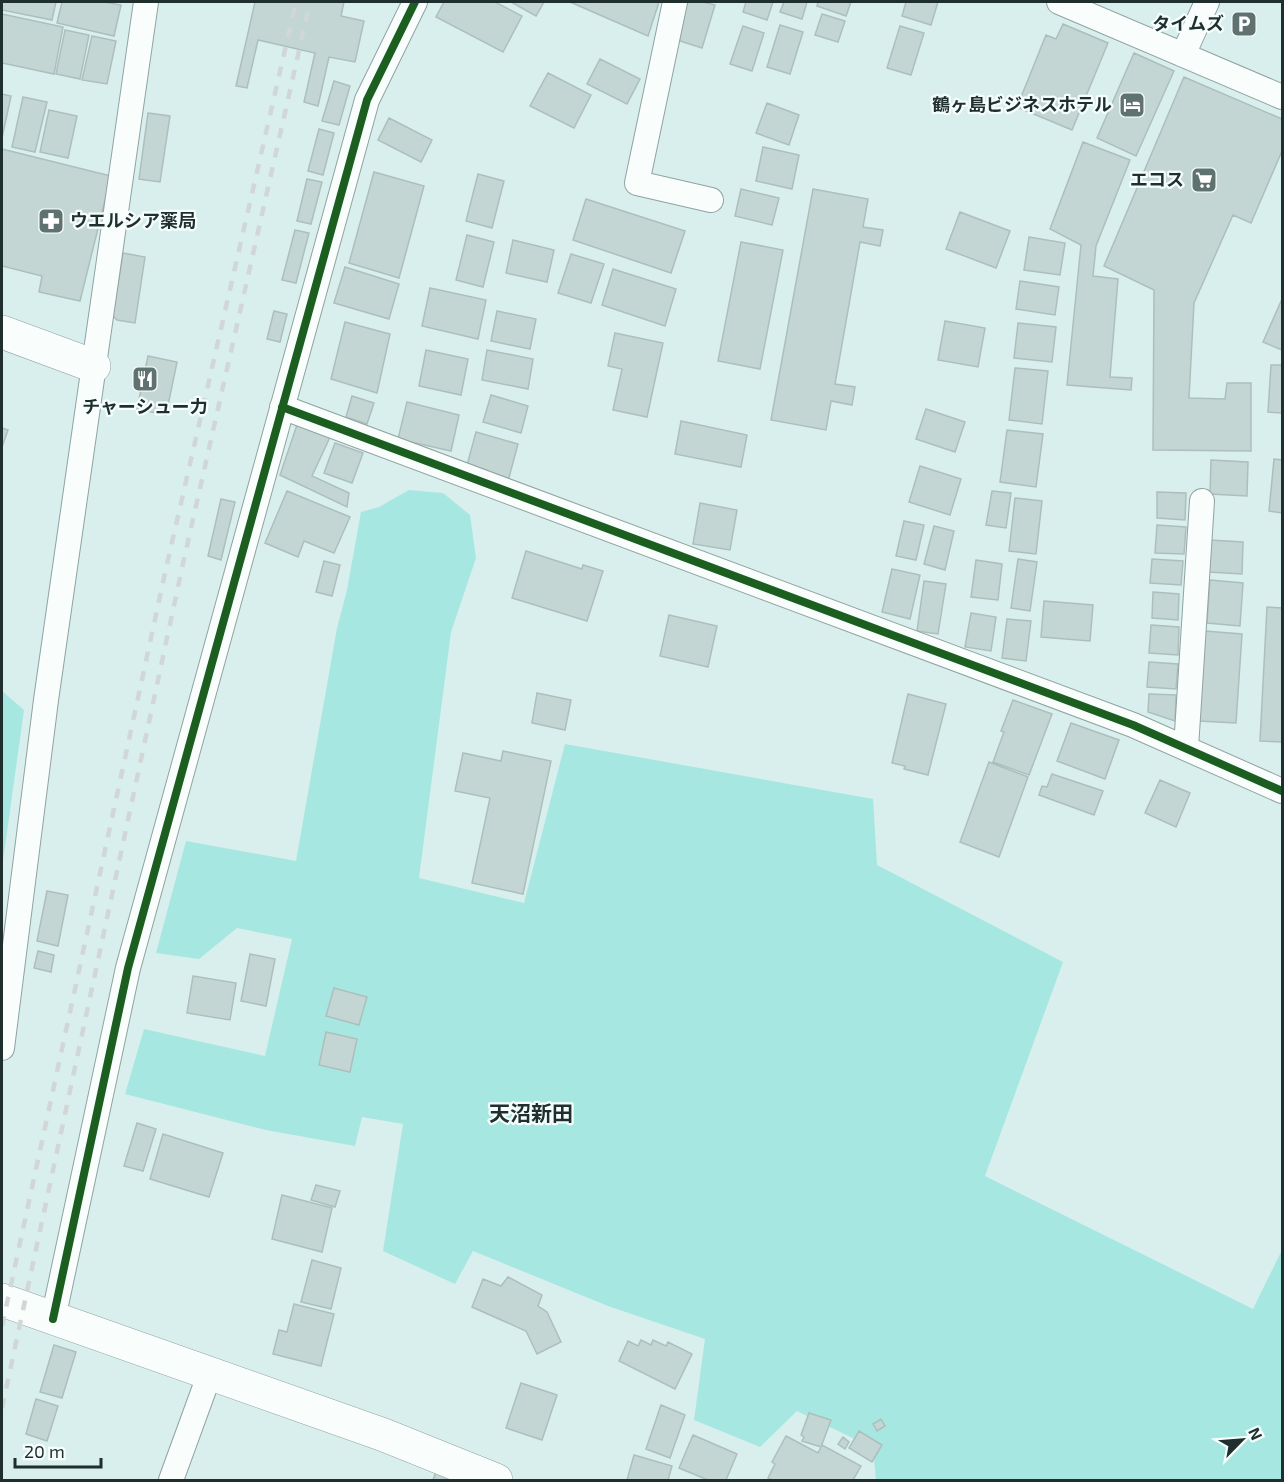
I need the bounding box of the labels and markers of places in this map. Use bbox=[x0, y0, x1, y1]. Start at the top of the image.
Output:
parking icon: タイムズ bbox=[1229, 9, 1259, 39]
place label: タイムズ bbox=[1152, 12, 1224, 34]
hotel icon: 鶴ヶ島ビジネスホテル bbox=[1117, 90, 1147, 120]
place label: 鶴ヶ島ビジネスホテル bbox=[932, 93, 1112, 115]
supermarket icon: エコス bbox=[1189, 165, 1219, 195]
place label: エコス bbox=[1130, 168, 1184, 190]
pharmacy icon: ウエルシア薬局 bbox=[36, 206, 66, 236]
place label: ウエルシア薬局 bbox=[70, 209, 196, 231]
restaurant icon: チャーシュー力 bbox=[130, 364, 160, 394]
place label: チャーシュー力 bbox=[82, 395, 208, 417]

